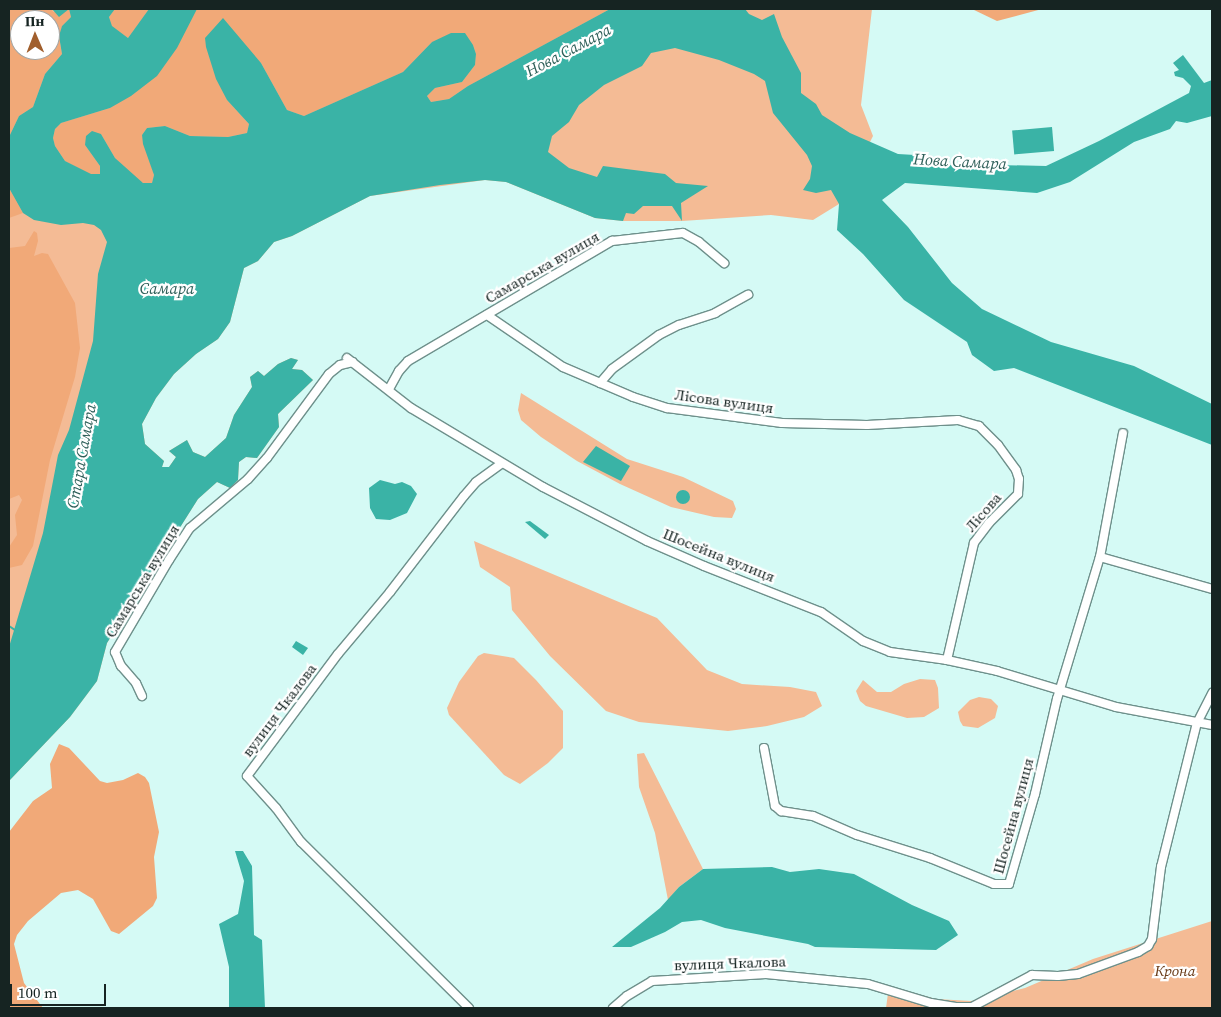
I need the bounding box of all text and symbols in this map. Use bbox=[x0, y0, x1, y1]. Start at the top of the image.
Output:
north arrow bbox=[10, 10, 60, 60]
text: Пн bbox=[25, 11, 45, 31]
water label: Нова Самара bbox=[522, 20, 614, 80]
water label: Нова Самара bbox=[913, 149, 1007, 173]
street label: Самарська вулиця bbox=[482, 227, 602, 307]
water label: Самара bbox=[140, 278, 194, 298]
street label: Лісова вулиця bbox=[673, 385, 775, 417]
water label: Стара Самара bbox=[62, 402, 100, 510]
street label: Лісова bbox=[961, 489, 1005, 535]
street label: Самарська вулиця bbox=[101, 521, 183, 641]
street label: Шосейна вулиця bbox=[660, 524, 778, 586]
street label: вулиця Чкалова bbox=[238, 660, 320, 760]
street label: Шосейна вулиця bbox=[989, 756, 1037, 876]
street label: вулиця Чкалова bbox=[674, 952, 786, 974]
park label: Крона bbox=[1154, 962, 1196, 980]
scale bar bbox=[12, 974, 109, 1006]
text: 100 m bbox=[18, 982, 58, 1003]

